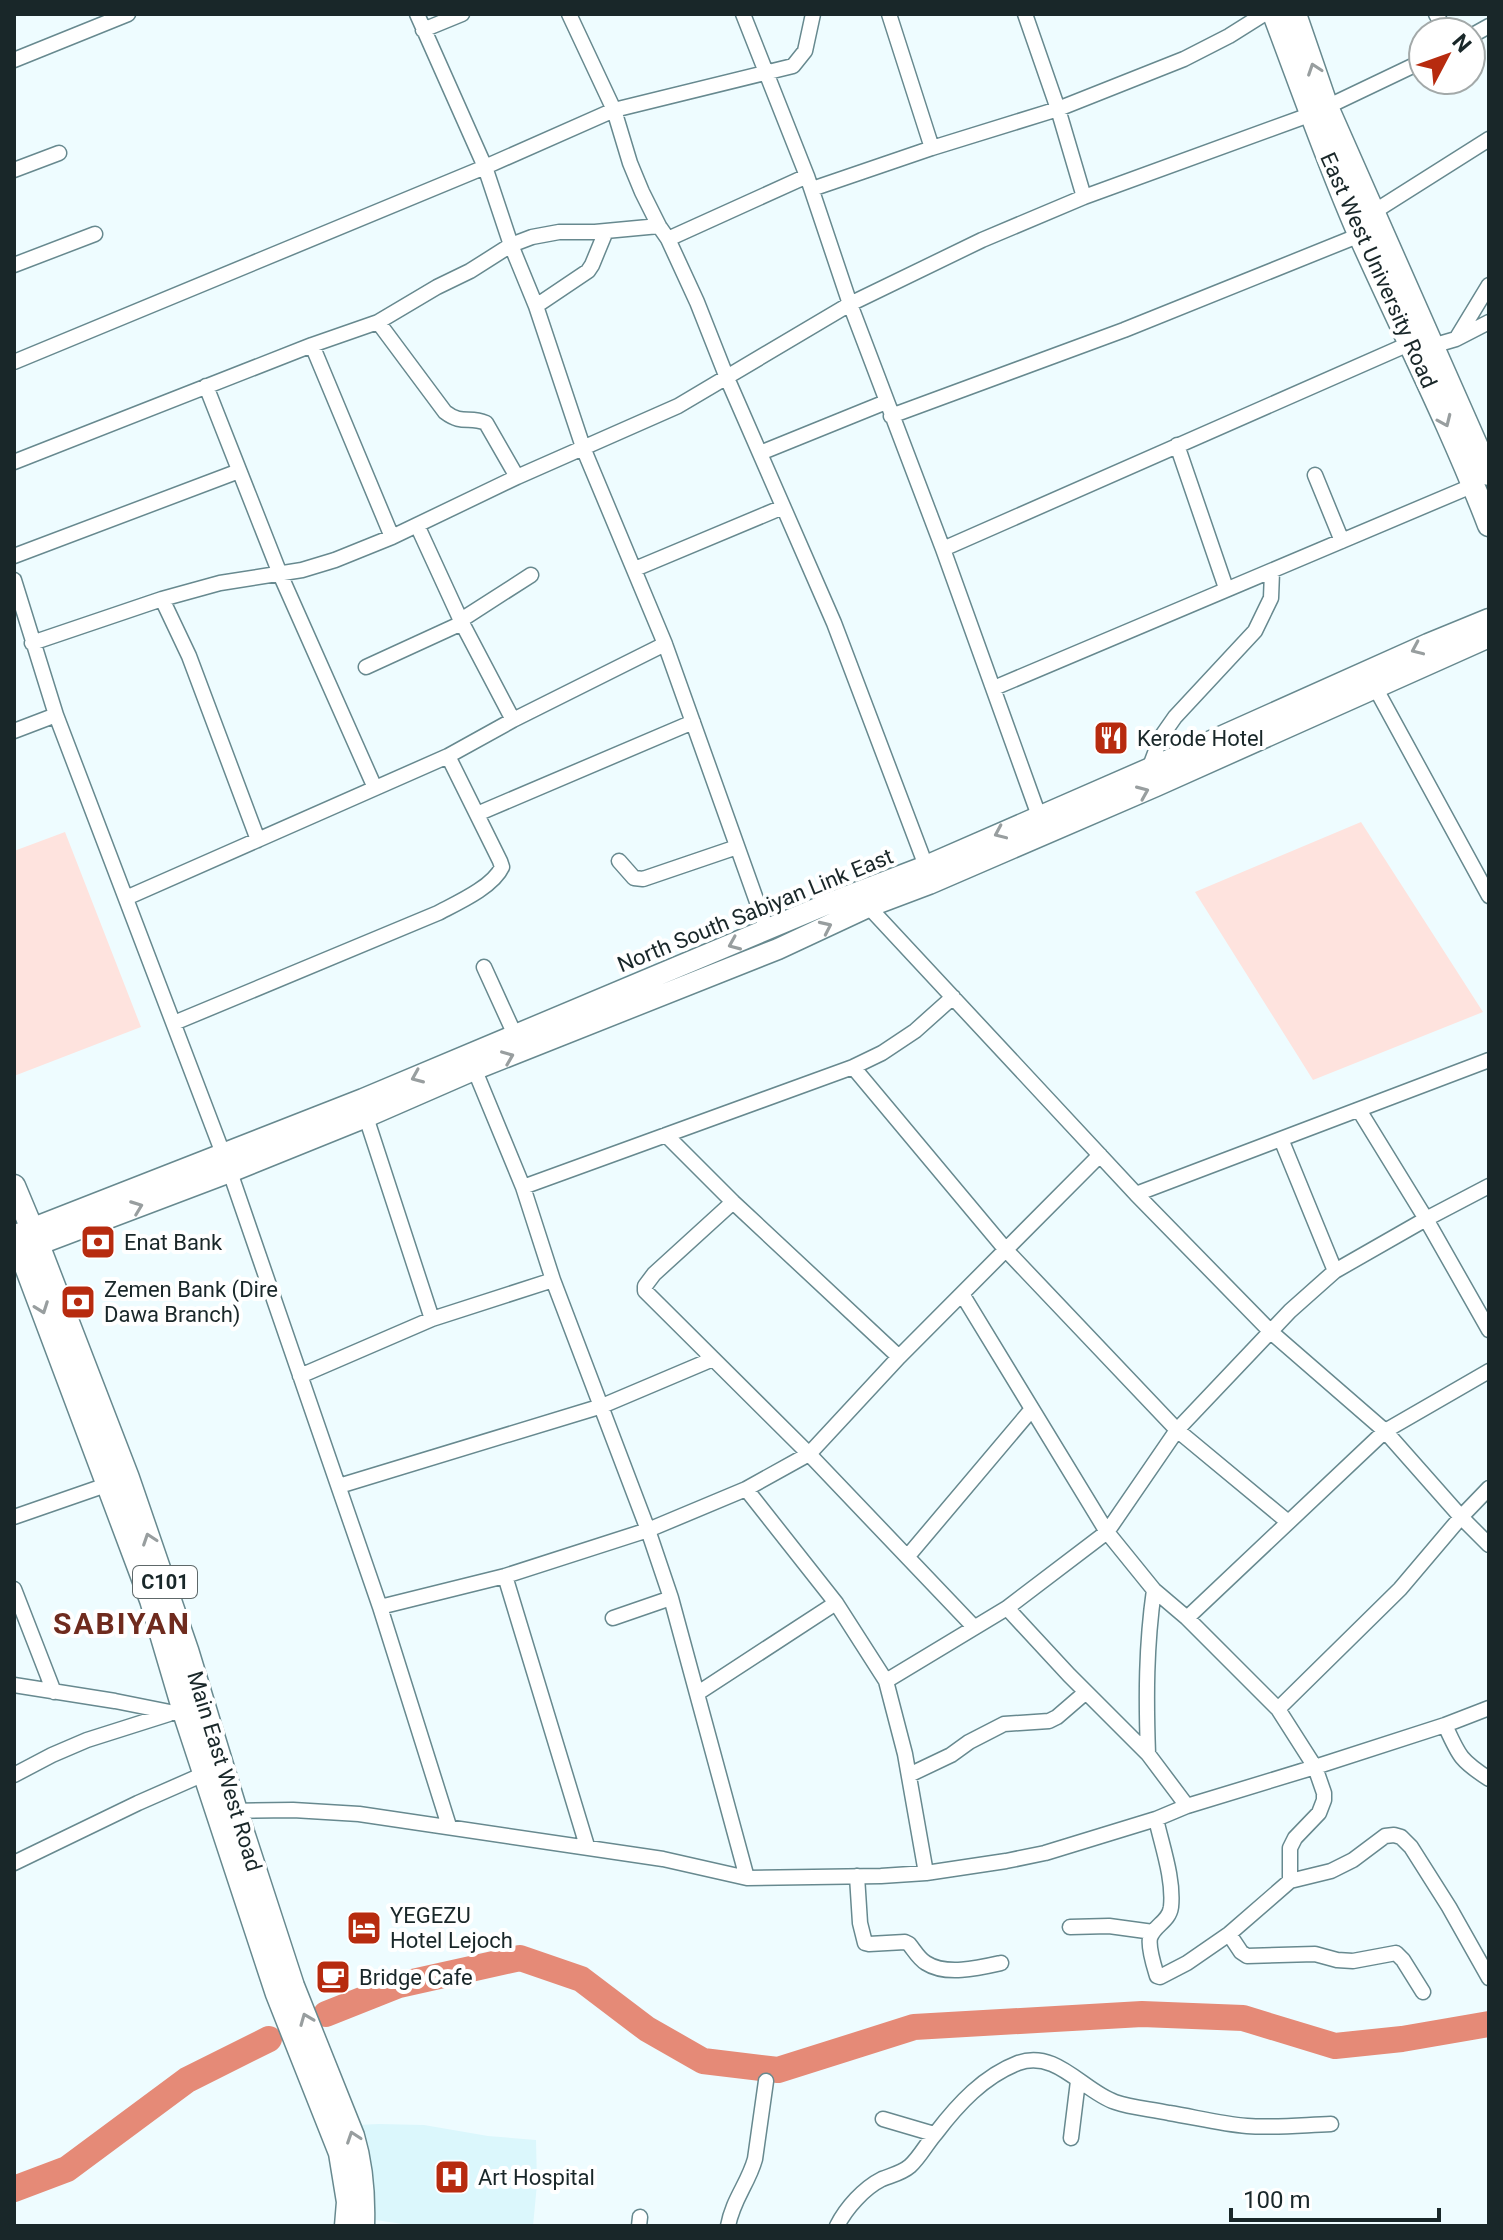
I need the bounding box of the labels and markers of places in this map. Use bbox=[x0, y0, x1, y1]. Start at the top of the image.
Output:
restaurant icon: Kerode Hotel bbox=[1092, 719, 1130, 757]
place label: Kerode Hotel bbox=[1137, 726, 1264, 751]
bank icon: Enat Bank bbox=[79, 1223, 117, 1261]
place label: Enat Bank bbox=[124, 1230, 223, 1255]
place label: Zemen Bank (Dire Dawa Branch) bbox=[104, 1277, 278, 1328]
bank icon: Zemen Bank (Dire Dawa Branch) bbox=[59, 1283, 97, 1321]
place label: YEGEZU Hotel Lejoch bbox=[390, 1903, 513, 1953]
hotel icon: YEGEZU Hotel Lejoch bbox=[345, 1909, 383, 1947]
cafe icon: Bridge Cafe bbox=[314, 1958, 352, 1996]
place label: Bridge Cafe bbox=[359, 1965, 473, 1990]
hospital icon: Art Hospital bbox=[433, 2158, 471, 2196]
place label: Art Hospital bbox=[478, 2165, 595, 2190]

